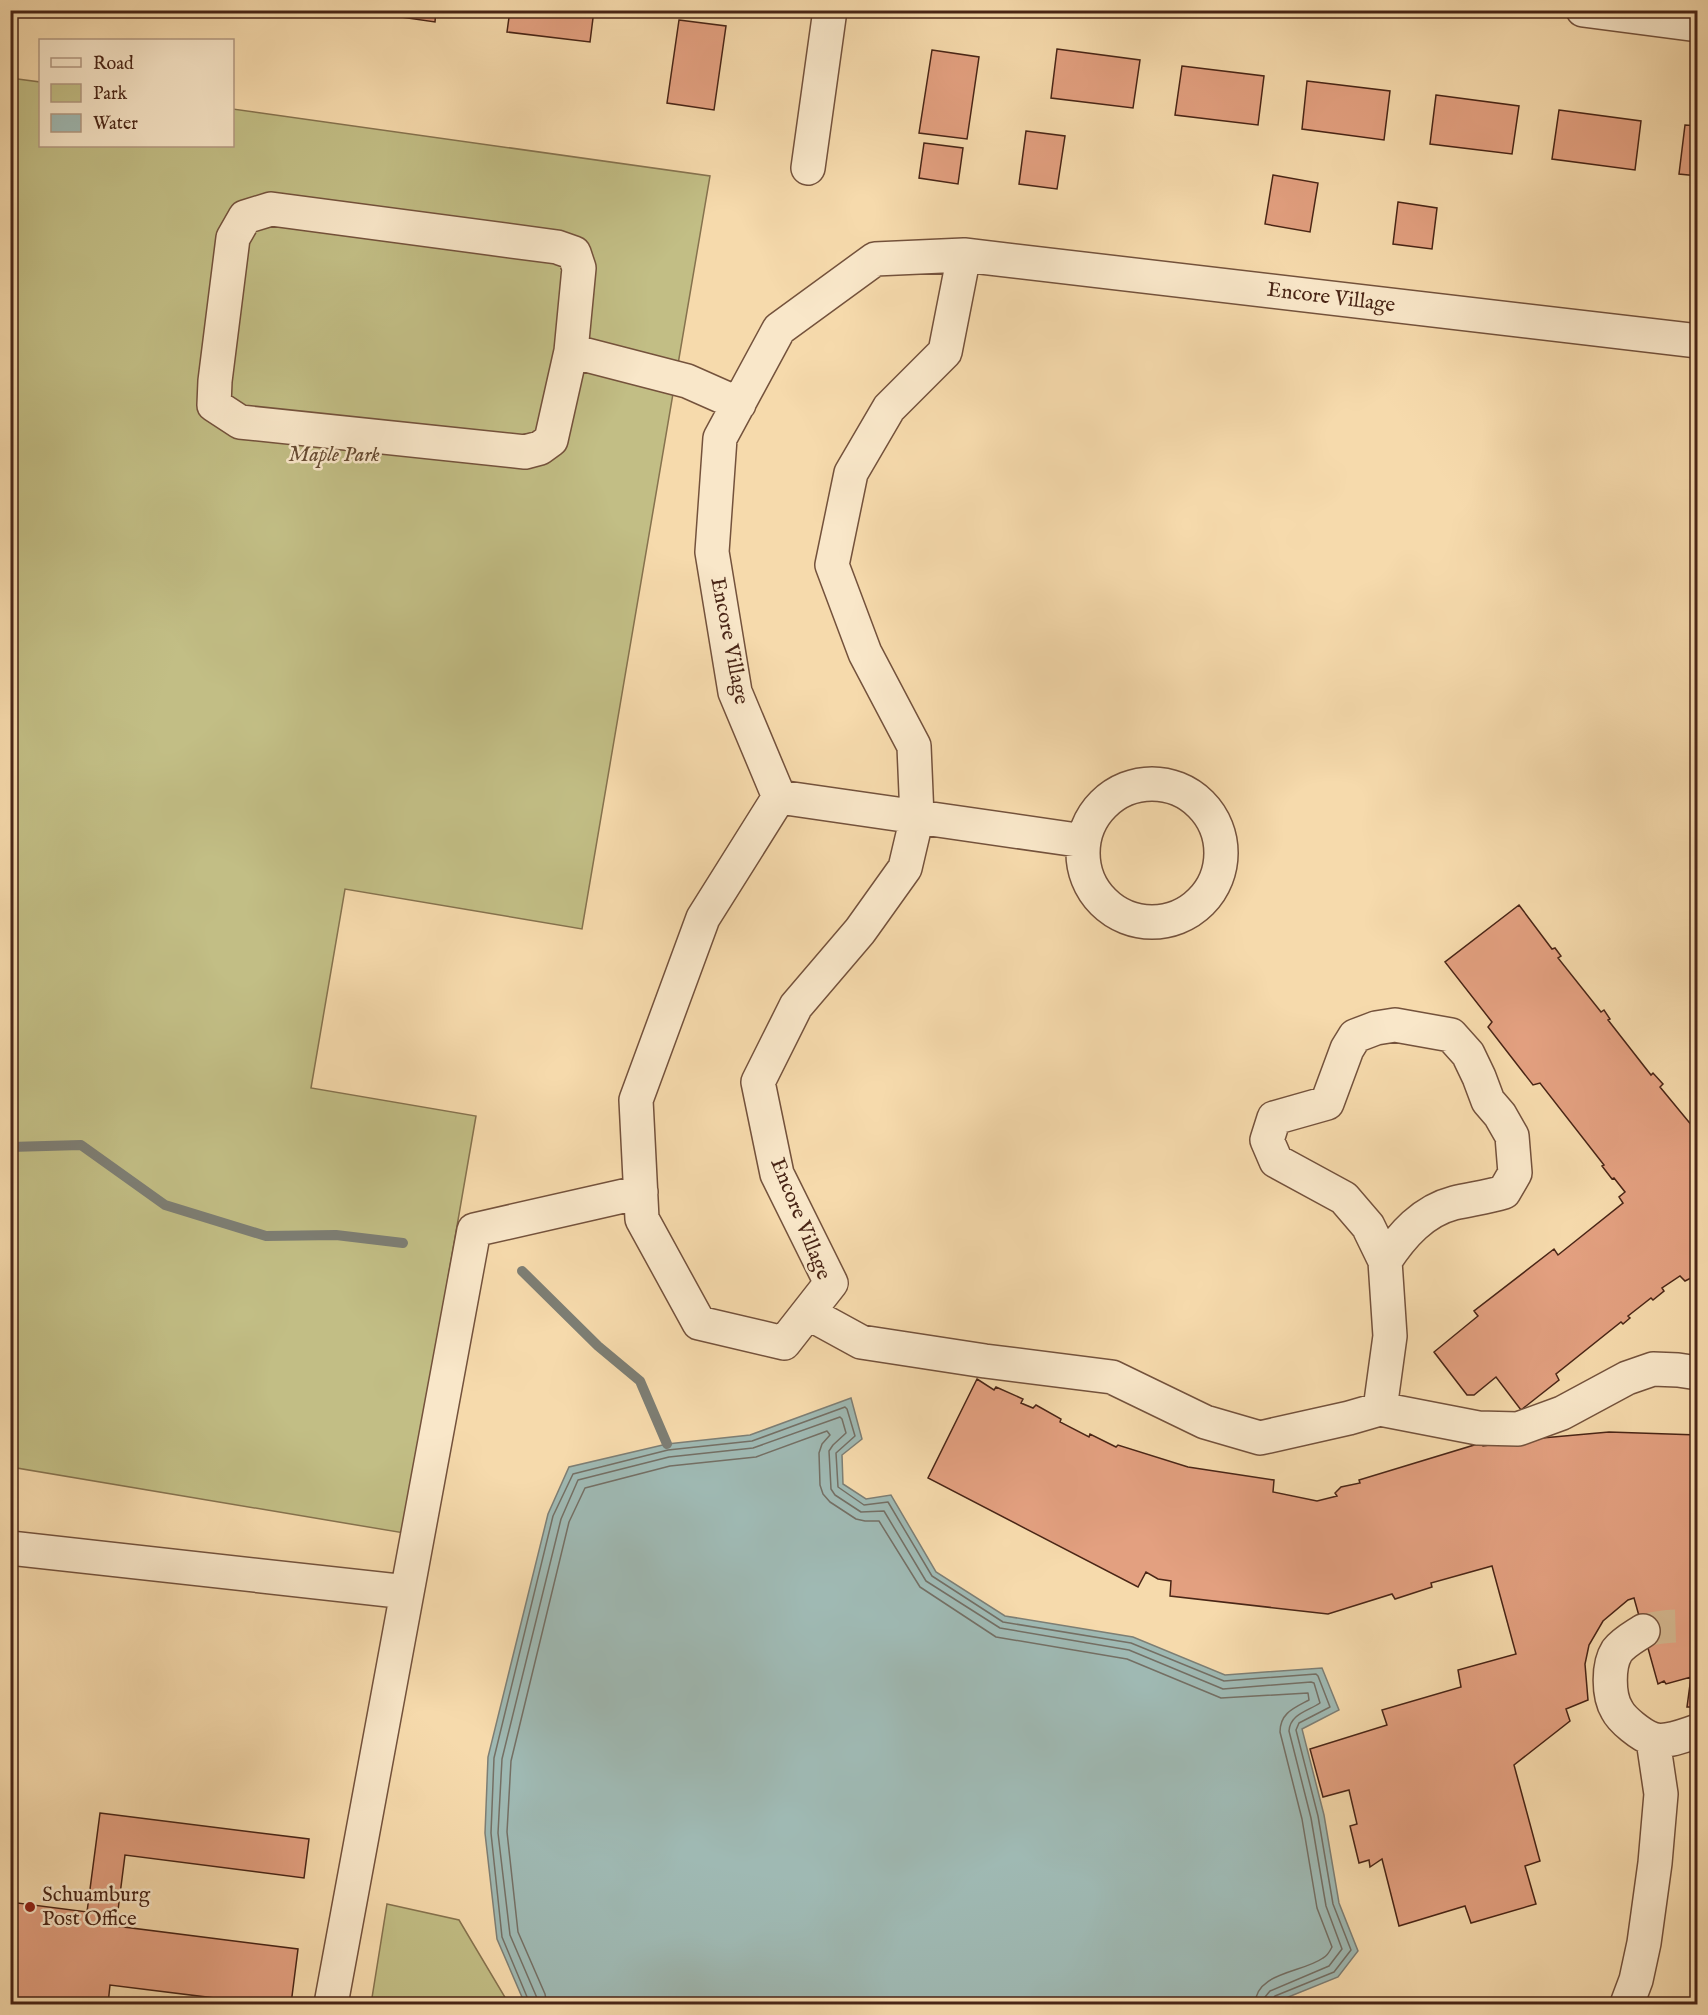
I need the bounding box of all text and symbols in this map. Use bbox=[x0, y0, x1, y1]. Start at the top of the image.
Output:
legend bbox=[39, 39, 234, 147]
text: Road bbox=[93, 53, 134, 76]
text: Park bbox=[93, 83, 128, 106]
text: Water bbox=[93, 113, 138, 136]
street label: Encore Village bbox=[1265, 277, 1397, 319]
park label: Maple Park bbox=[288, 442, 380, 469]
street label: Encore Village bbox=[703, 575, 755, 707]
street label: Encore Village bbox=[763, 1154, 837, 1284]
place label: Schuamburg Post Office bbox=[42, 1882, 151, 1933]
marker: Schuamburg Post Office bbox=[23, 1900, 37, 1914]

